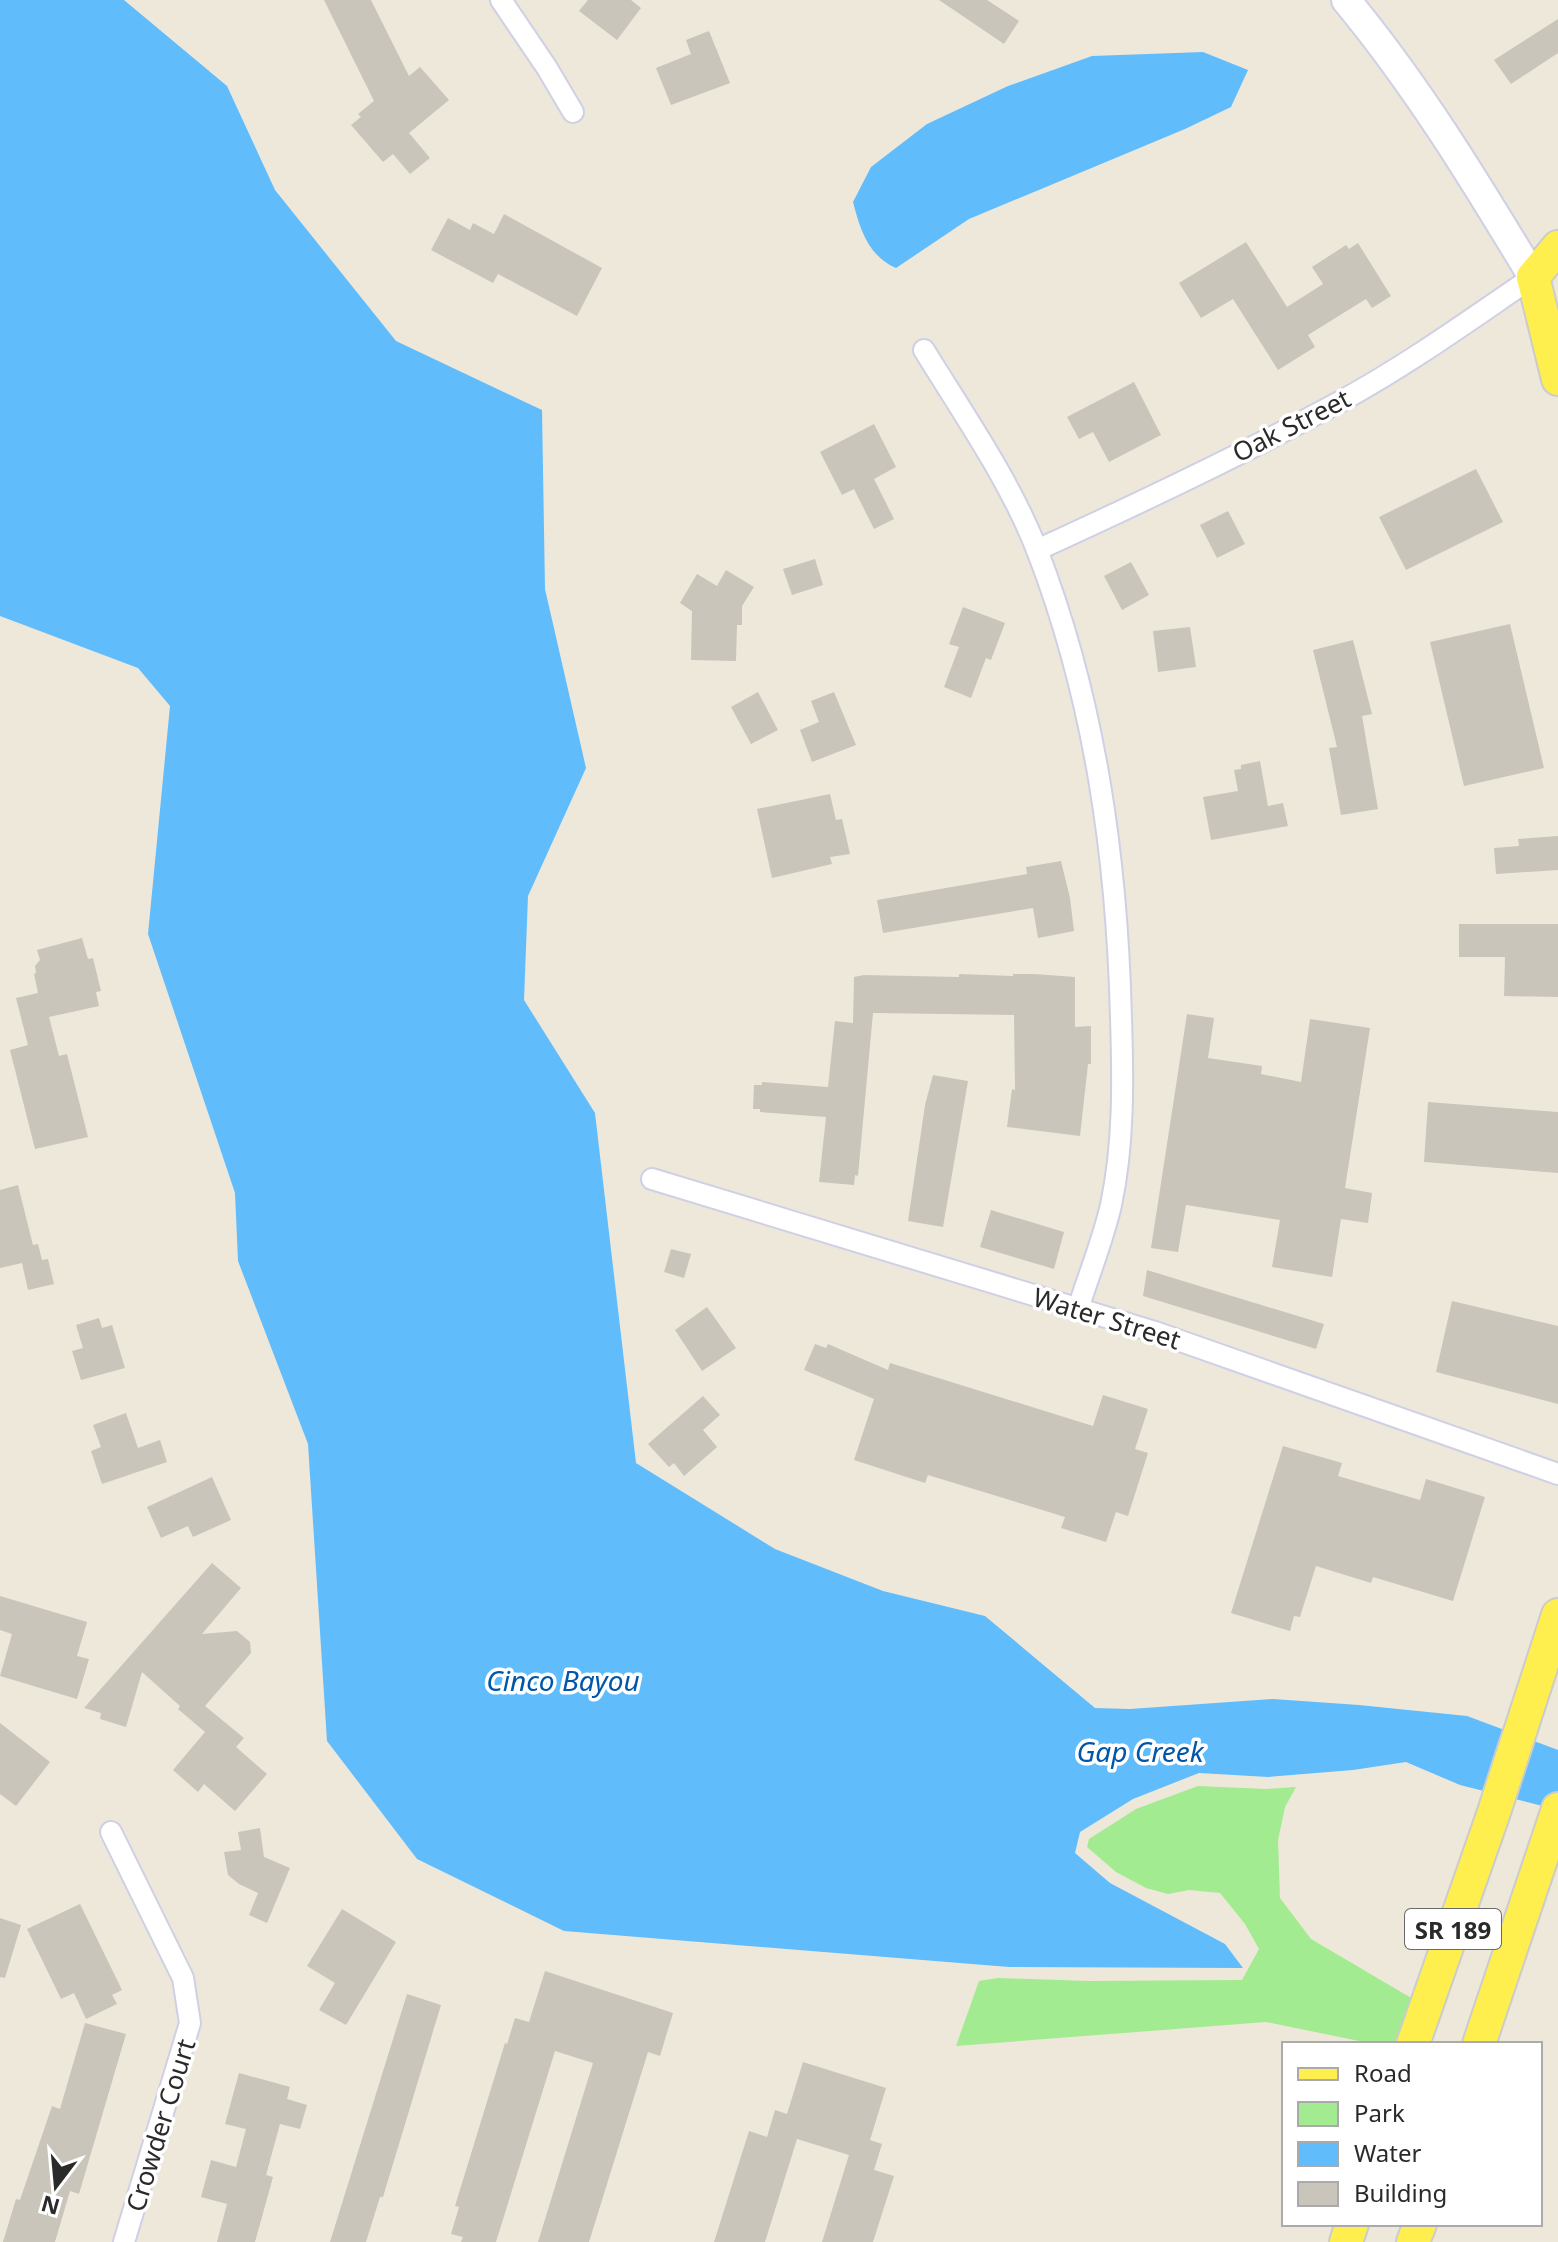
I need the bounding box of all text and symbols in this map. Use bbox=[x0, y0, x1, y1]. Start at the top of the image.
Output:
street label: Oak Street bbox=[1226, 380, 1356, 470]
street label: Water Street bbox=[1029, 1279, 1185, 1357]
water label: Cinco Bayou bbox=[486, 1661, 640, 1699]
water label: Gap Creek bbox=[1076, 1732, 1205, 1770]
road number: SR 189 bbox=[1405, 1909, 1501, 1949]
street label: Crowder Court bbox=[117, 2034, 203, 2216]
legend bbox=[1282, 2042, 1542, 2226]
text: Road bbox=[1354, 2056, 1412, 2089]
text: Park bbox=[1354, 2096, 1405, 2129]
text: Water bbox=[1354, 2136, 1422, 2169]
north arrow bbox=[16, 2146, 96, 2226]
text: Building bbox=[1354, 2176, 1447, 2209]
text: N bbox=[37, 2189, 63, 2223]

